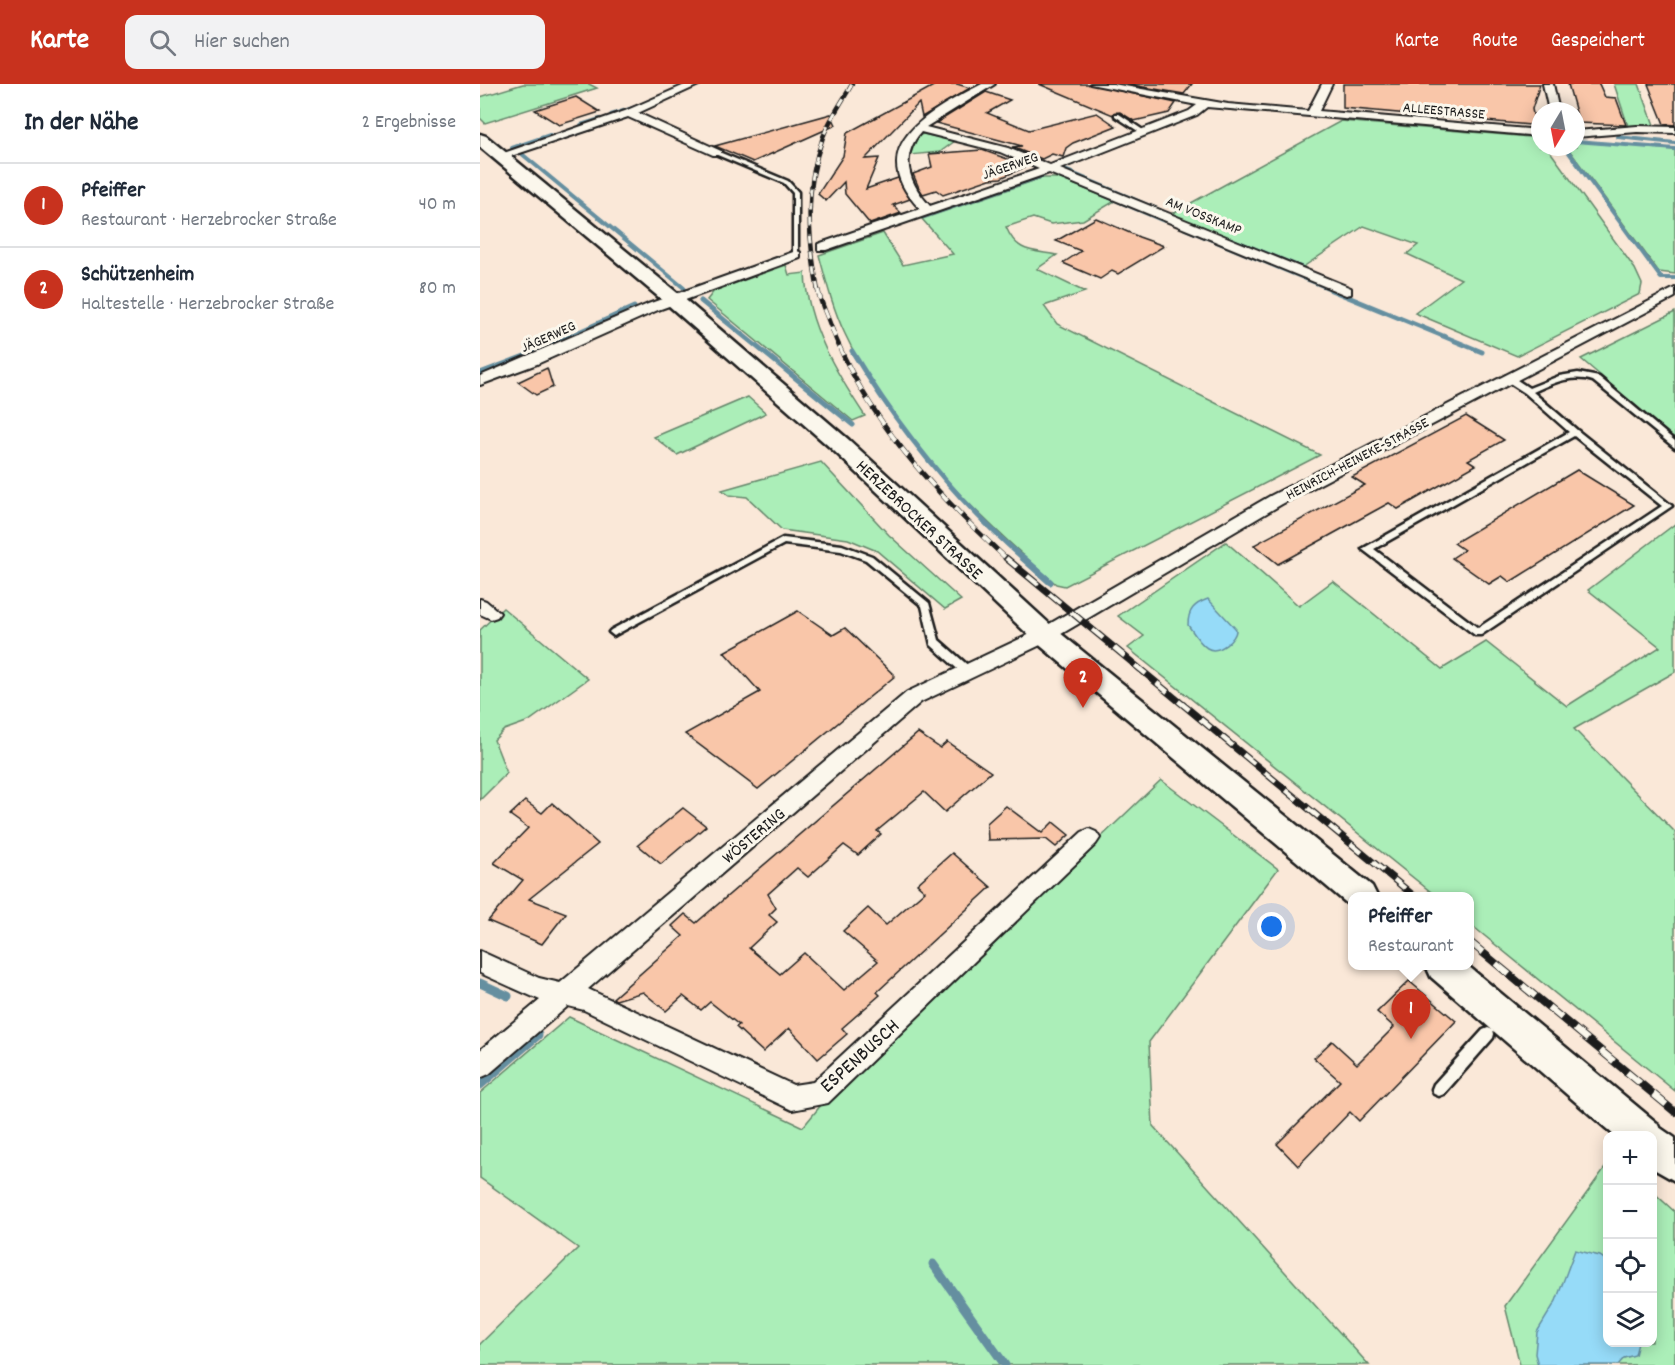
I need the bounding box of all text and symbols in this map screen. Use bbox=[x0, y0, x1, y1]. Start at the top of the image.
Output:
search box bbox=[125, 15, 545, 69]
text: Karte bbox=[30, 22, 89, 62]
icon: search bbox=[146, 26, 179, 59]
text: Hier suchen bbox=[194, 27, 290, 58]
text: Karte bbox=[1395, 27, 1439, 57]
text: Route bbox=[1472, 27, 1518, 57]
text: Gespeichert bbox=[1551, 27, 1645, 57]
street label: ALLEESTRASSE bbox=[1402, 97, 1486, 127]
north arrow bbox=[1531, 102, 1585, 156]
text: In der Nähe bbox=[24, 105, 138, 142]
text: 2 Ergebnisse bbox=[361, 109, 456, 137]
street label: JÄGERWEG bbox=[980, 147, 1042, 187]
text: Pfeiffer bbox=[81, 176, 145, 207]
text: 1 bbox=[41, 191, 46, 219]
text: 40 m bbox=[418, 191, 456, 219]
street label: AM VOSSKAMP bbox=[1162, 192, 1245, 242]
text: Restaurant · Herzebrocker Straße bbox=[81, 207, 337, 235]
text: Schützenheim bbox=[81, 260, 194, 291]
text: 2 bbox=[39, 275, 48, 303]
text: 80 m bbox=[419, 275, 456, 303]
text: Haltestelle · Herzebrocker Straße bbox=[81, 291, 334, 319]
street label: JÄGERWEG bbox=[518, 316, 580, 360]
street label: HEINRICH-HEINEKE-STRASSE bbox=[1283, 413, 1434, 507]
street label: HERZEBROCKER STRASSE bbox=[849, 455, 988, 587]
pin: 2 bbox=[1064, 658, 1102, 708]
street label: WÖSTERING bbox=[718, 803, 792, 871]
popup bbox=[1348, 892, 1474, 970]
text: Pfeiffer bbox=[1368, 902, 1432, 933]
your location bbox=[1257, 912, 1286, 941]
text: Restaurant bbox=[1368, 933, 1454, 961]
pin: 1 bbox=[1392, 990, 1430, 1039]
street label: ESPENBUSCH bbox=[814, 1013, 908, 1101]
map controls bbox=[1603, 1131, 1657, 1347]
button: + bbox=[1603, 1131, 1657, 1185]
button: − bbox=[1603, 1185, 1657, 1239]
button: locate bbox=[1603, 1239, 1657, 1293]
button: layers bbox=[1603, 1293, 1657, 1347]

